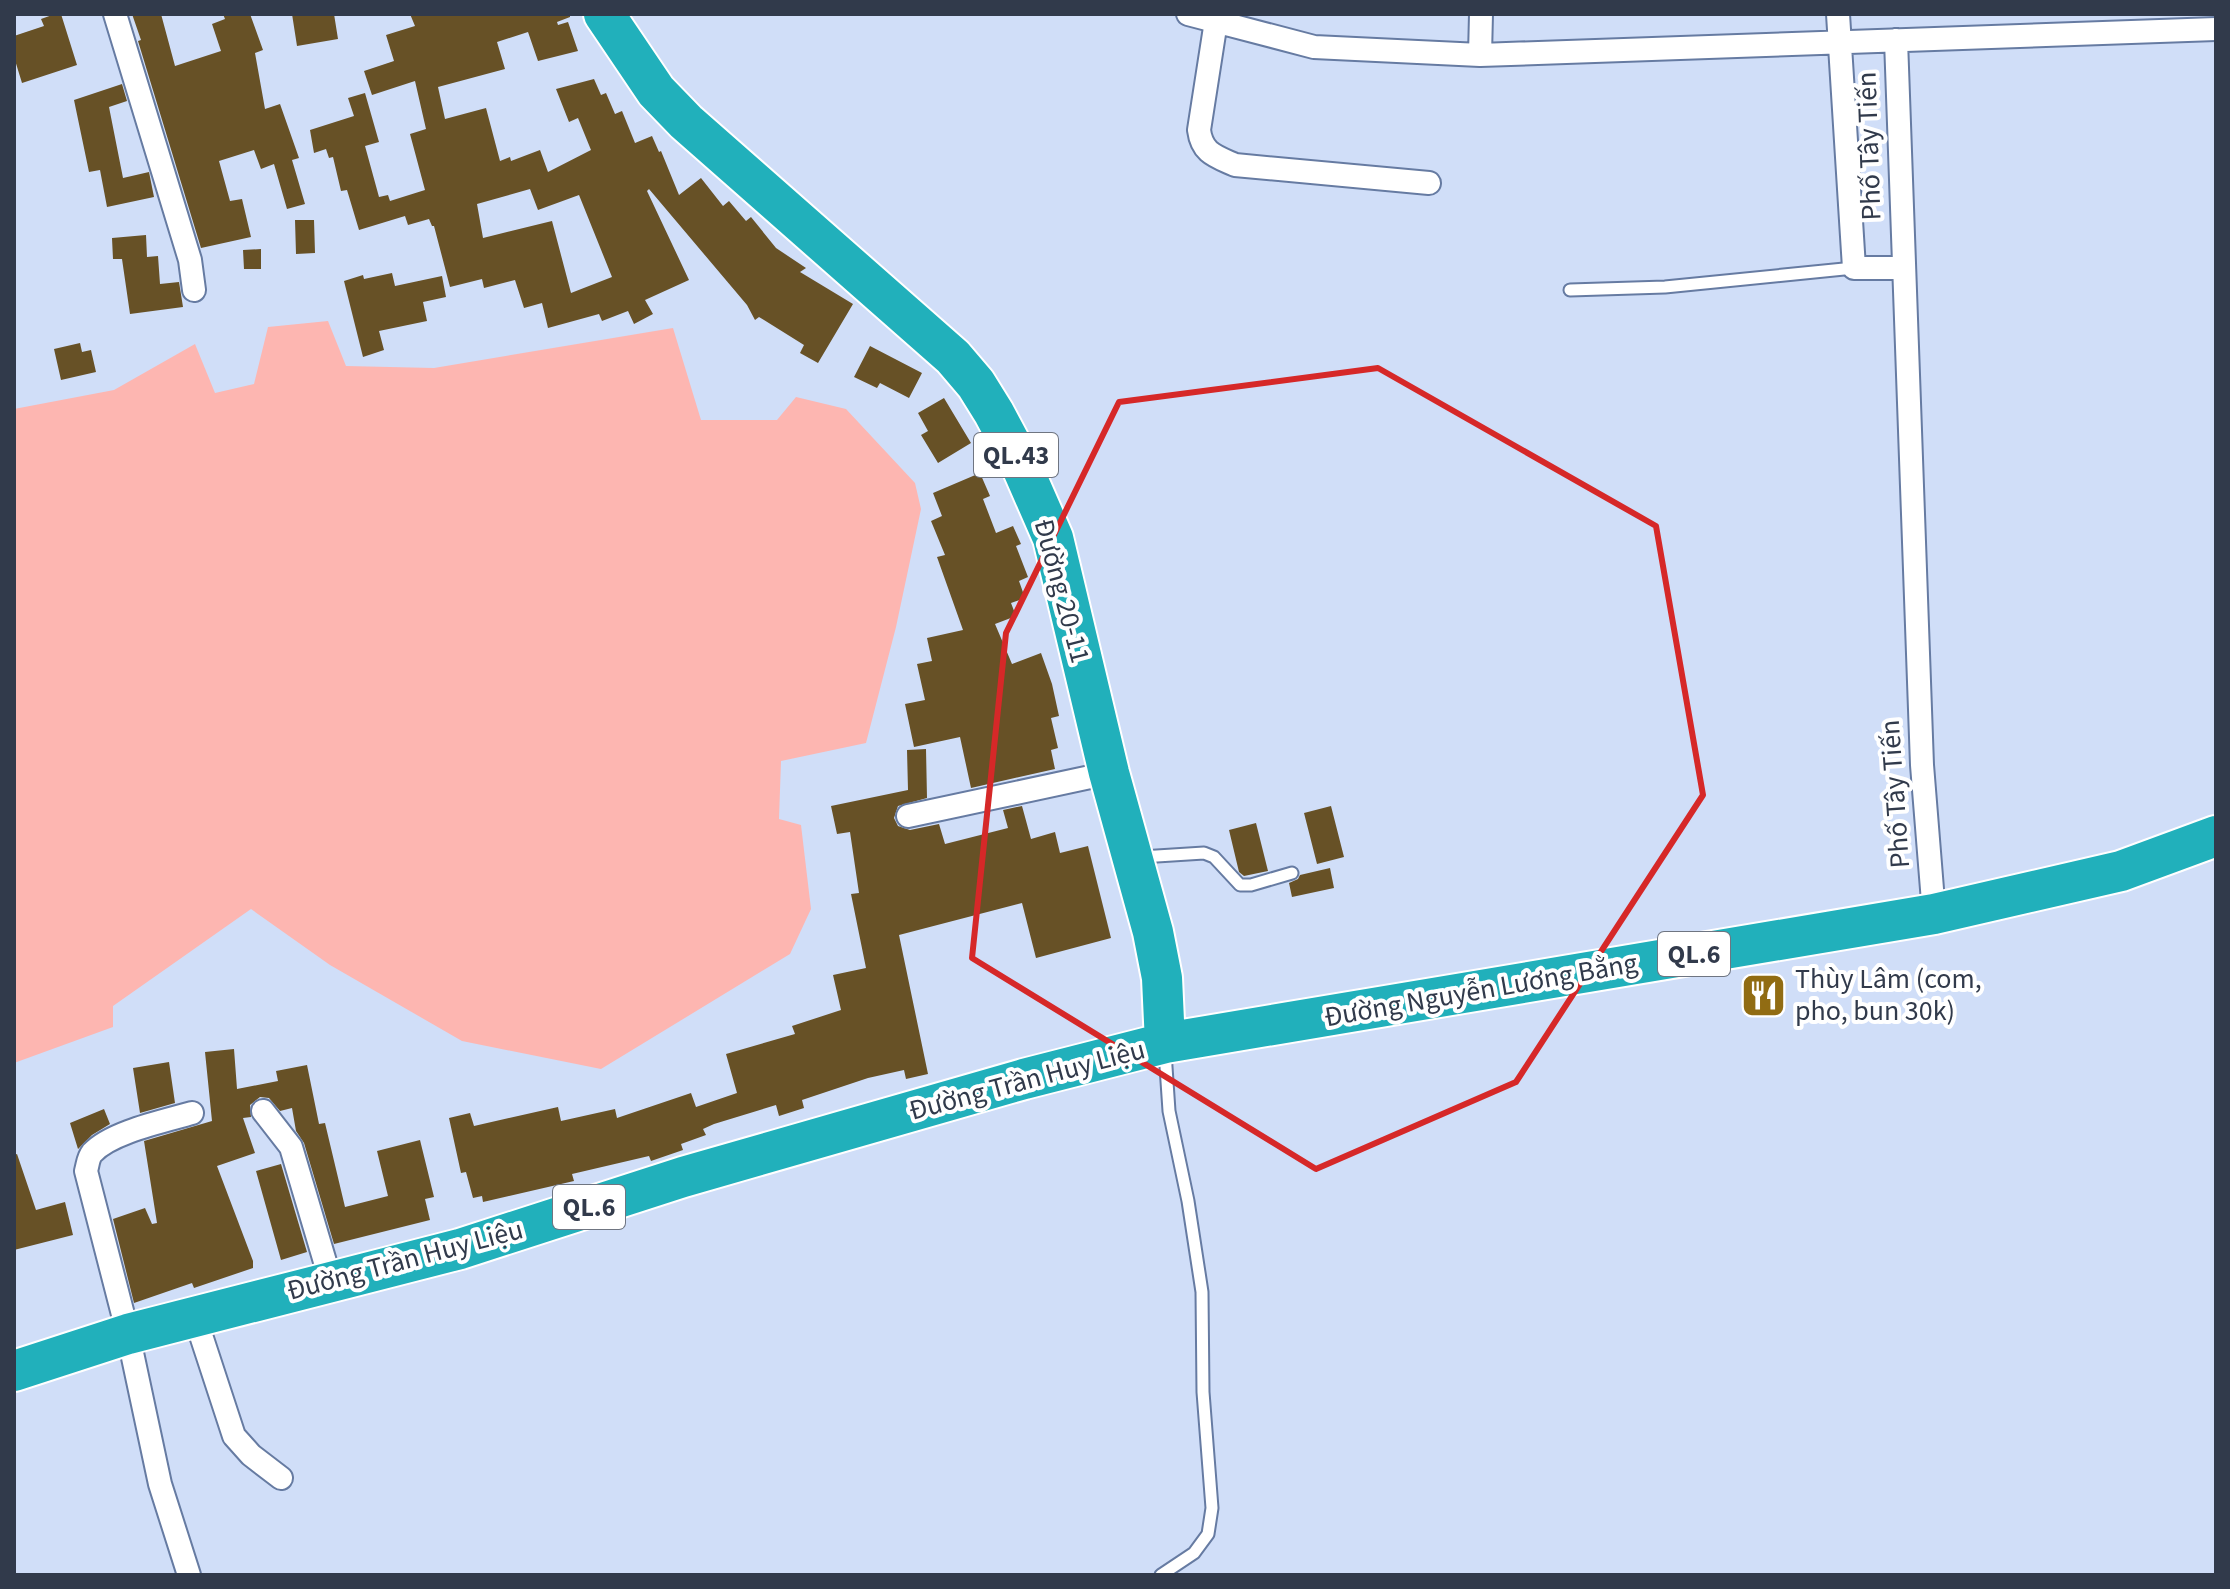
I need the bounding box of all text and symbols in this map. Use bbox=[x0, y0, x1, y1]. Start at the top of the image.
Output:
street label: Phố Tây Tiến bbox=[1846, 71, 1892, 221]
road number: QL.43 bbox=[974, 433, 1058, 477]
street label: Đường 20-11 bbox=[1024, 515, 1100, 667]
street label: Phố Tây Tiến bbox=[1870, 718, 1920, 870]
road number: QL.6 bbox=[1658, 932, 1730, 976]
street label: Đường Nguyễn Lương Bằng bbox=[1321, 943, 1641, 1037]
place label: Thùy Lâm (com, pho, bun 30k) bbox=[1795, 959, 1982, 1031]
restaurant icon: Thùy Lâm (com, pho, bun 30k) bbox=[1740, 971, 1788, 1019]
street label: Đường Trần Huy Liệu bbox=[905, 1029, 1149, 1131]
road number: QL.6 bbox=[553, 1185, 625, 1229]
street label: Đường Trần Huy Liệu bbox=[283, 1209, 527, 1311]

